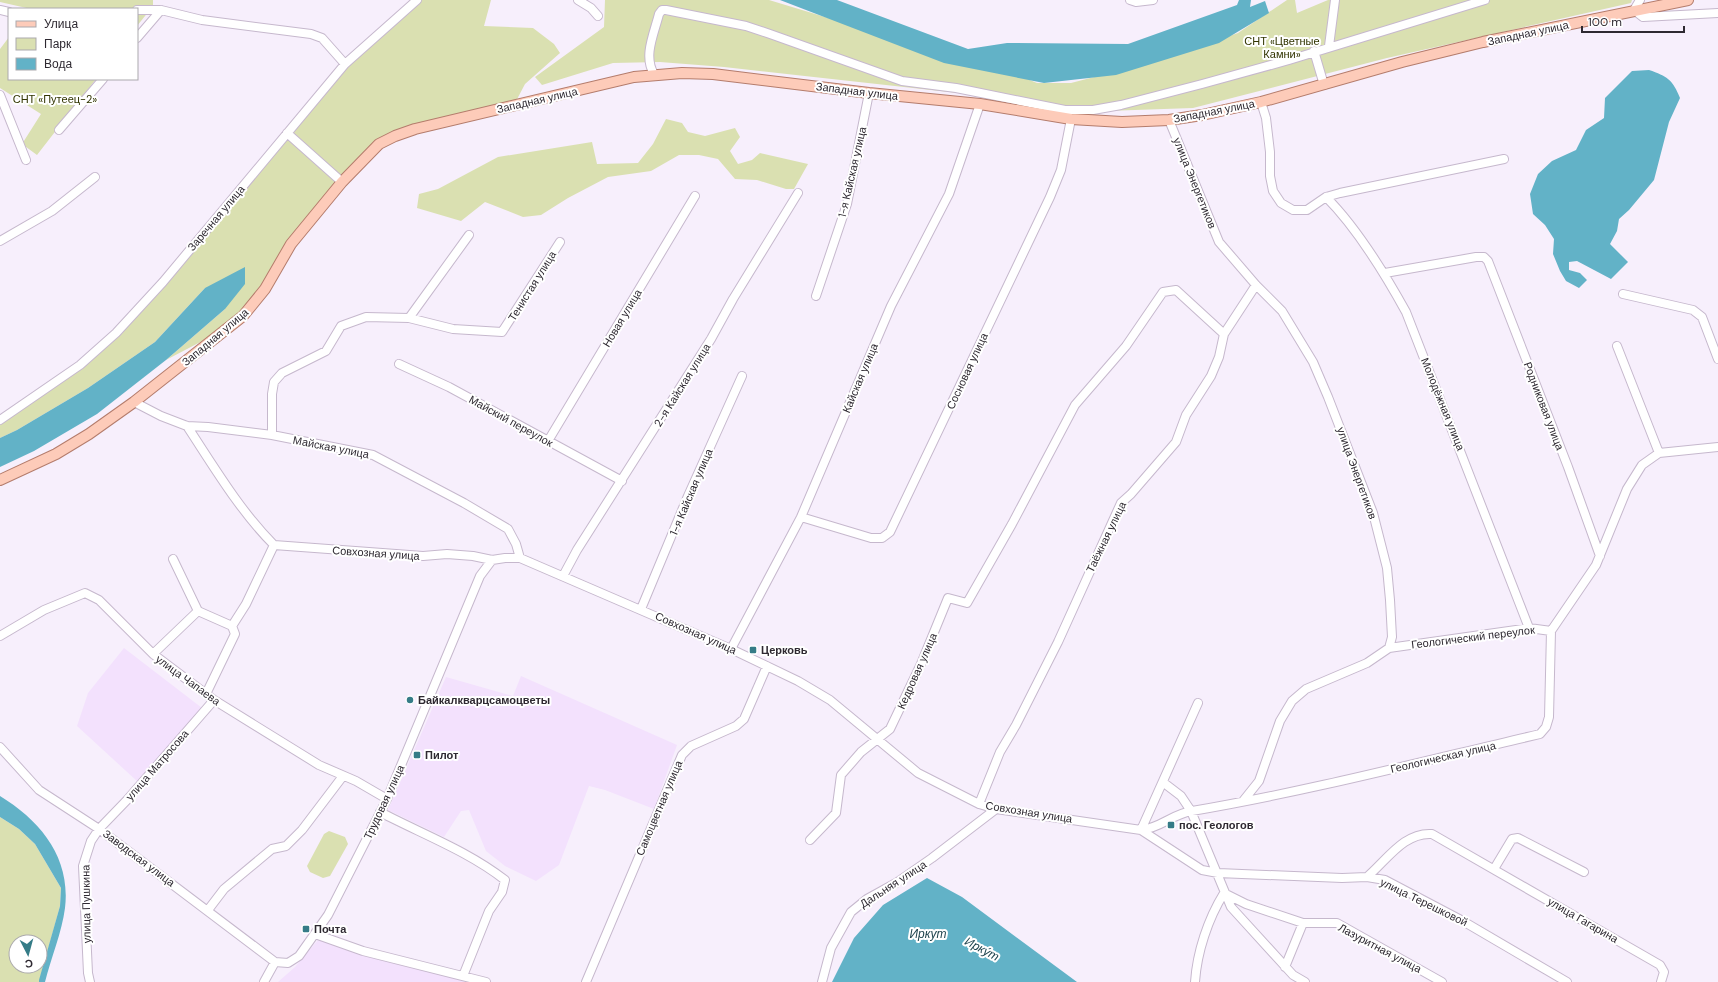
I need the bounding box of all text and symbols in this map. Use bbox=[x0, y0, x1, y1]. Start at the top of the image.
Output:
legend bbox=[8, 8, 138, 80]
scale bar bbox=[1582, 8, 1684, 34]
text: 100 m bbox=[1588, 14, 1622, 30]
text: Улица bbox=[44, 16, 78, 32]
street label: Западная улица bbox=[1486, 17, 1571, 48]
park label: СНТ «Цветные Камни» bbox=[1244, 34, 1320, 61]
text: Парк bbox=[44, 36, 72, 52]
text: Вода bbox=[44, 56, 72, 72]
street label: Западная улица bbox=[815, 79, 900, 103]
street label: Западная улица bbox=[495, 84, 580, 116]
park label: СНТ «Путеец-2» bbox=[13, 92, 97, 106]
street label: Западная улица bbox=[1172, 96, 1257, 126]
street label: 1-я Кайская улица bbox=[835, 124, 869, 219]
street label: улица Энергетиков bbox=[1170, 135, 1220, 231]
street label: Заречная улица bbox=[184, 182, 248, 254]
street label: Тенистая улица bbox=[505, 248, 560, 324]
street label: Новая улица bbox=[599, 286, 645, 349]
street label: Западная улица bbox=[179, 305, 252, 369]
street label: Сосновая улица bbox=[943, 330, 991, 411]
street label: 2-я Кайская улица bbox=[651, 340, 714, 429]
street label: Кайская улица bbox=[839, 340, 881, 415]
street label: Молодёжная улица bbox=[1418, 356, 1468, 453]
street label: Родниковая улица bbox=[1521, 360, 1568, 453]
street label: Майский переулок bbox=[466, 392, 556, 450]
street label: улица Энергетиков bbox=[1334, 425, 1380, 521]
street label: Майская улица bbox=[292, 433, 371, 461]
street label: 1-я Кайская улица bbox=[666, 446, 716, 537]
street label: Таёжная улица bbox=[1083, 498, 1130, 575]
street label: Совхозная улица bbox=[332, 543, 421, 563]
street label: Совхозная улица bbox=[653, 609, 740, 658]
street label: Геологический переулок bbox=[1410, 622, 1536, 652]
street label: Кедровая улица bbox=[894, 630, 940, 711]
place label: Церковь bbox=[761, 643, 808, 657]
marker: Церковь bbox=[748, 645, 758, 655]
street label: улица Чапаева bbox=[153, 652, 224, 709]
place label: Байкалкварцсамоцветы bbox=[418, 693, 550, 707]
marker: Байкалкварцсамоцветы bbox=[405, 695, 415, 705]
street label: улица Матросова bbox=[122, 726, 192, 803]
street label: Геологическая улица bbox=[1389, 738, 1498, 776]
place label: Пилот bbox=[425, 748, 459, 762]
marker: Пилот bbox=[412, 750, 422, 760]
street label: Самоцветная улица bbox=[633, 758, 686, 858]
street label: Трудовая улица bbox=[361, 762, 408, 842]
street label: Совхозная улица bbox=[985, 798, 1074, 826]
place label: пос. Геологов bbox=[1179, 818, 1254, 832]
marker: пос. Геологов bbox=[1166, 820, 1176, 830]
street label: Заводская улица bbox=[100, 826, 178, 890]
street label: Дальняя улица bbox=[857, 857, 930, 911]
street label: улица Пушкина bbox=[78, 864, 94, 943]
street label: улица Терешковой bbox=[1378, 875, 1470, 929]
street label: улица Гагарина bbox=[1545, 894, 1621, 946]
street label: Лазуритная улица bbox=[1336, 920, 1425, 976]
place label: Почта bbox=[314, 922, 347, 936]
marker: Почта bbox=[301, 924, 311, 934]
water label: Иркут bbox=[910, 926, 946, 942]
water label: Ирку́т bbox=[962, 933, 1002, 965]
north arrow bbox=[8, 934, 48, 974]
text: С bbox=[24, 957, 34, 971]

